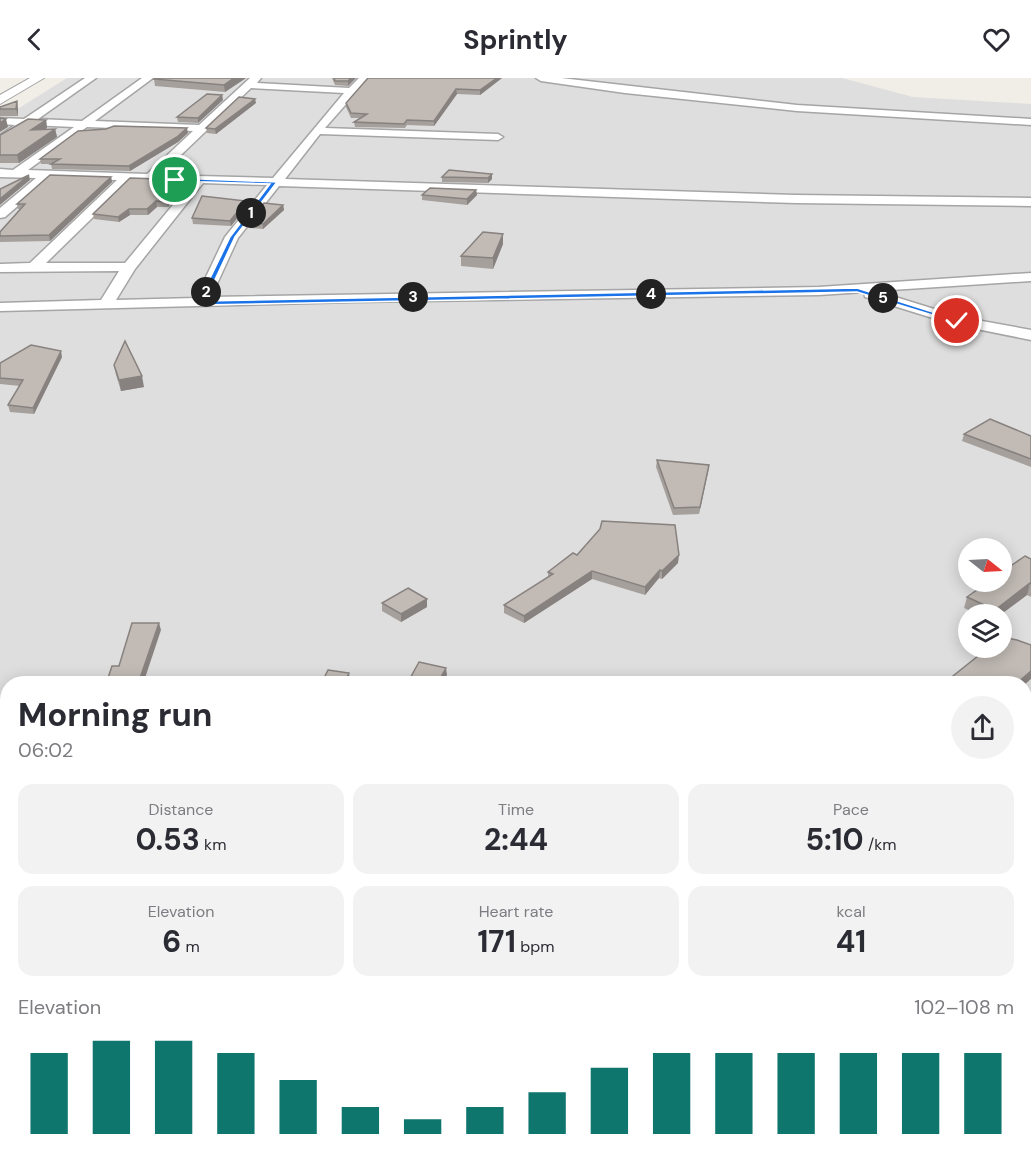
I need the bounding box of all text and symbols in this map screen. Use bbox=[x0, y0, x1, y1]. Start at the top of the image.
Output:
text: Sprintly bbox=[463, 22, 568, 57]
icon: back bbox=[18, 23, 51, 56]
icon: heart bbox=[980, 23, 1013, 56]
pin bbox=[149, 154, 200, 205]
icon: arrive bbox=[158, 163, 191, 196]
pin: 1 bbox=[236, 198, 266, 228]
text: 1 bbox=[248, 202, 254, 223]
pin: 2 bbox=[191, 277, 221, 307]
pin: 4 bbox=[636, 279, 666, 309]
text: 2 bbox=[201, 281, 211, 302]
pin: 3 bbox=[398, 282, 428, 312]
text: 4 bbox=[646, 283, 656, 304]
pin: 5 bbox=[868, 283, 898, 313]
text: 3 bbox=[408, 286, 418, 307]
text: 5 bbox=[878, 287, 888, 308]
pin bbox=[931, 295, 982, 346]
icon: check bbox=[940, 304, 973, 337]
north arrow bbox=[958, 538, 1012, 592]
map controls bbox=[958, 538, 1012, 658]
button: layers bbox=[958, 604, 1012, 658]
text: Morning run bbox=[18, 693, 212, 736]
button: share bbox=[951, 696, 1014, 759]
text: 06:02 bbox=[18, 737, 73, 763]
text: Distance bbox=[149, 799, 213, 820]
text: Time bbox=[498, 799, 534, 820]
text: Pace bbox=[833, 799, 869, 820]
text: 0.53 bbox=[136, 820, 200, 859]
text: 2:44 bbox=[484, 820, 548, 859]
text: 5:10 bbox=[805, 820, 864, 859]
text: km bbox=[200, 834, 226, 855]
text: /km bbox=[864, 834, 897, 855]
text: Elevation bbox=[148, 901, 214, 922]
text: Heart rate bbox=[479, 901, 553, 922]
text: kcal bbox=[837, 901, 865, 922]
text: 6 bbox=[162, 922, 181, 961]
text: 171 bbox=[477, 922, 516, 961]
text: 41 bbox=[836, 922, 866, 961]
text: m bbox=[181, 936, 200, 957]
text: bpm bbox=[516, 936, 555, 957]
text: Elevation bbox=[18, 994, 101, 1020]
text: 102–108 m bbox=[914, 994, 1014, 1020]

